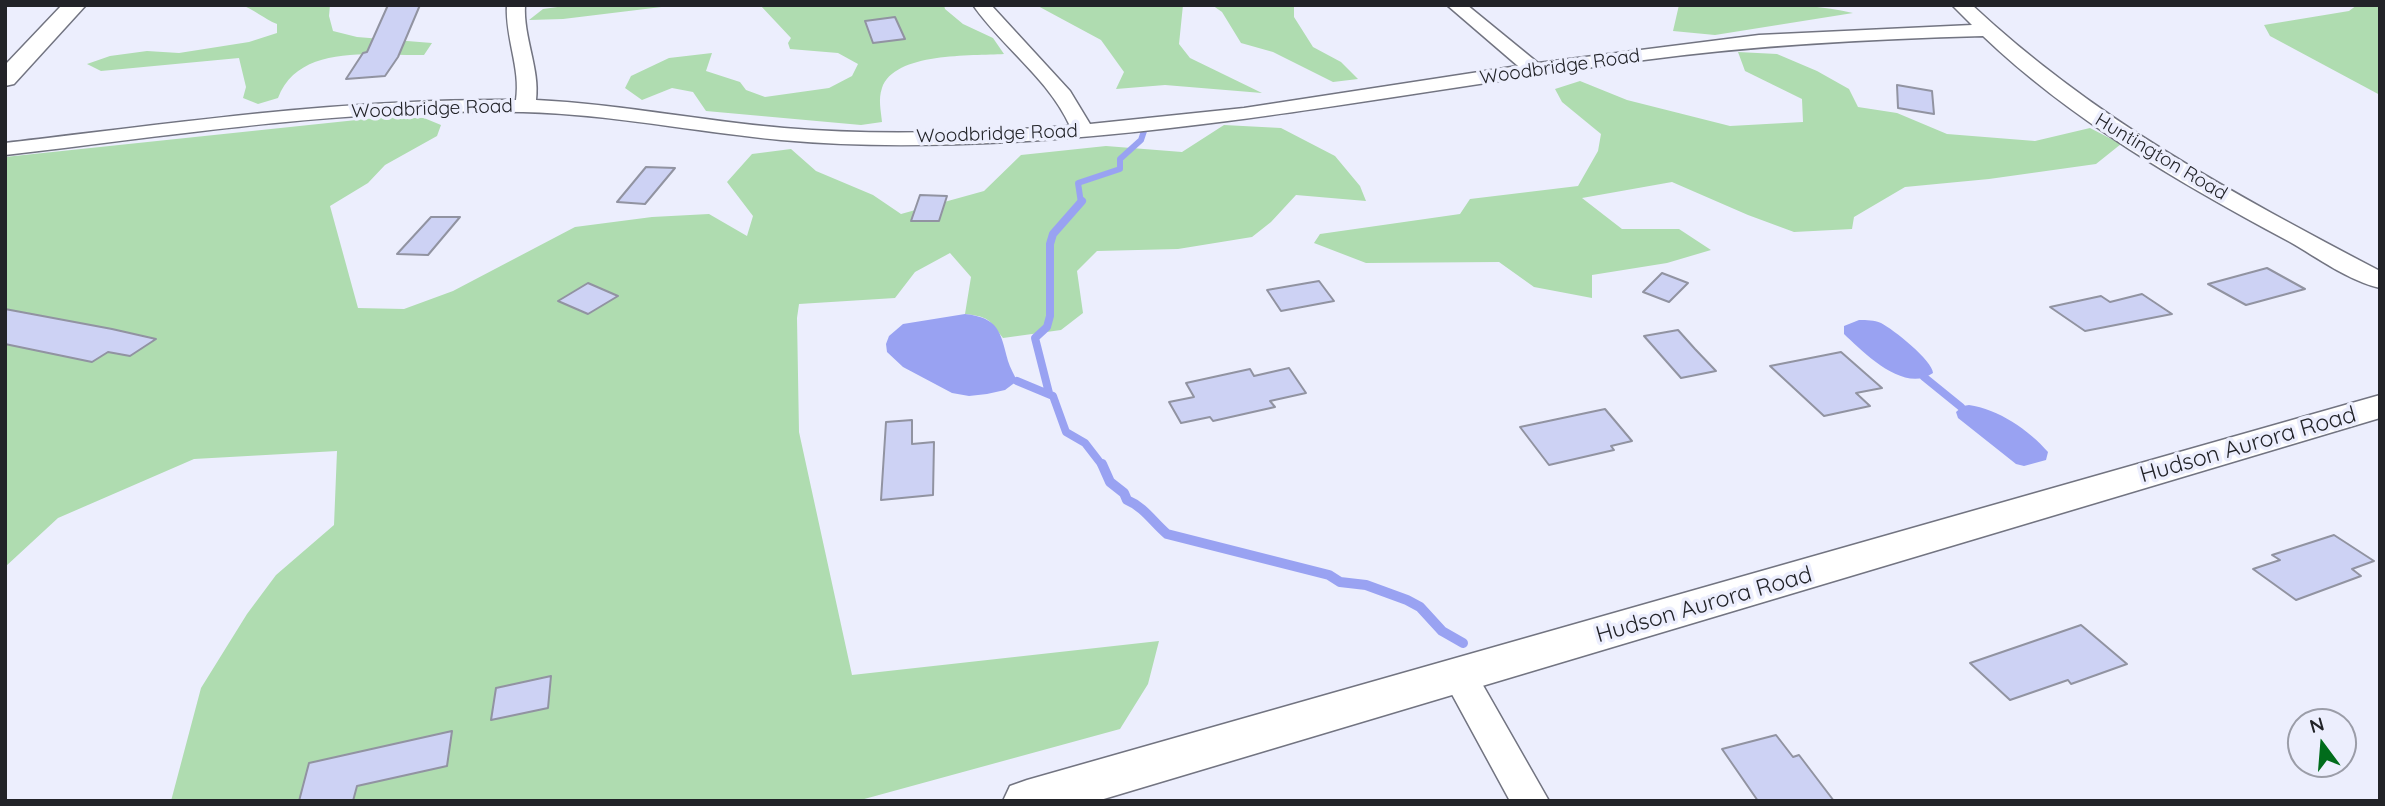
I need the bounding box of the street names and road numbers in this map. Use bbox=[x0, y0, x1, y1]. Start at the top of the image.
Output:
street label: Woodbridge Road bbox=[1478, 44, 1642, 90]
street label: Woodbridge Road bbox=[351, 95, 513, 123]
street label: Huntington Road bbox=[2091, 109, 2231, 205]
street label: Woodbridge Road bbox=[916, 120, 1078, 148]
street label: Hudson Aurora Road bbox=[2137, 401, 2359, 489]
street label: Hudson Aurora Road bbox=[1593, 561, 1815, 649]

